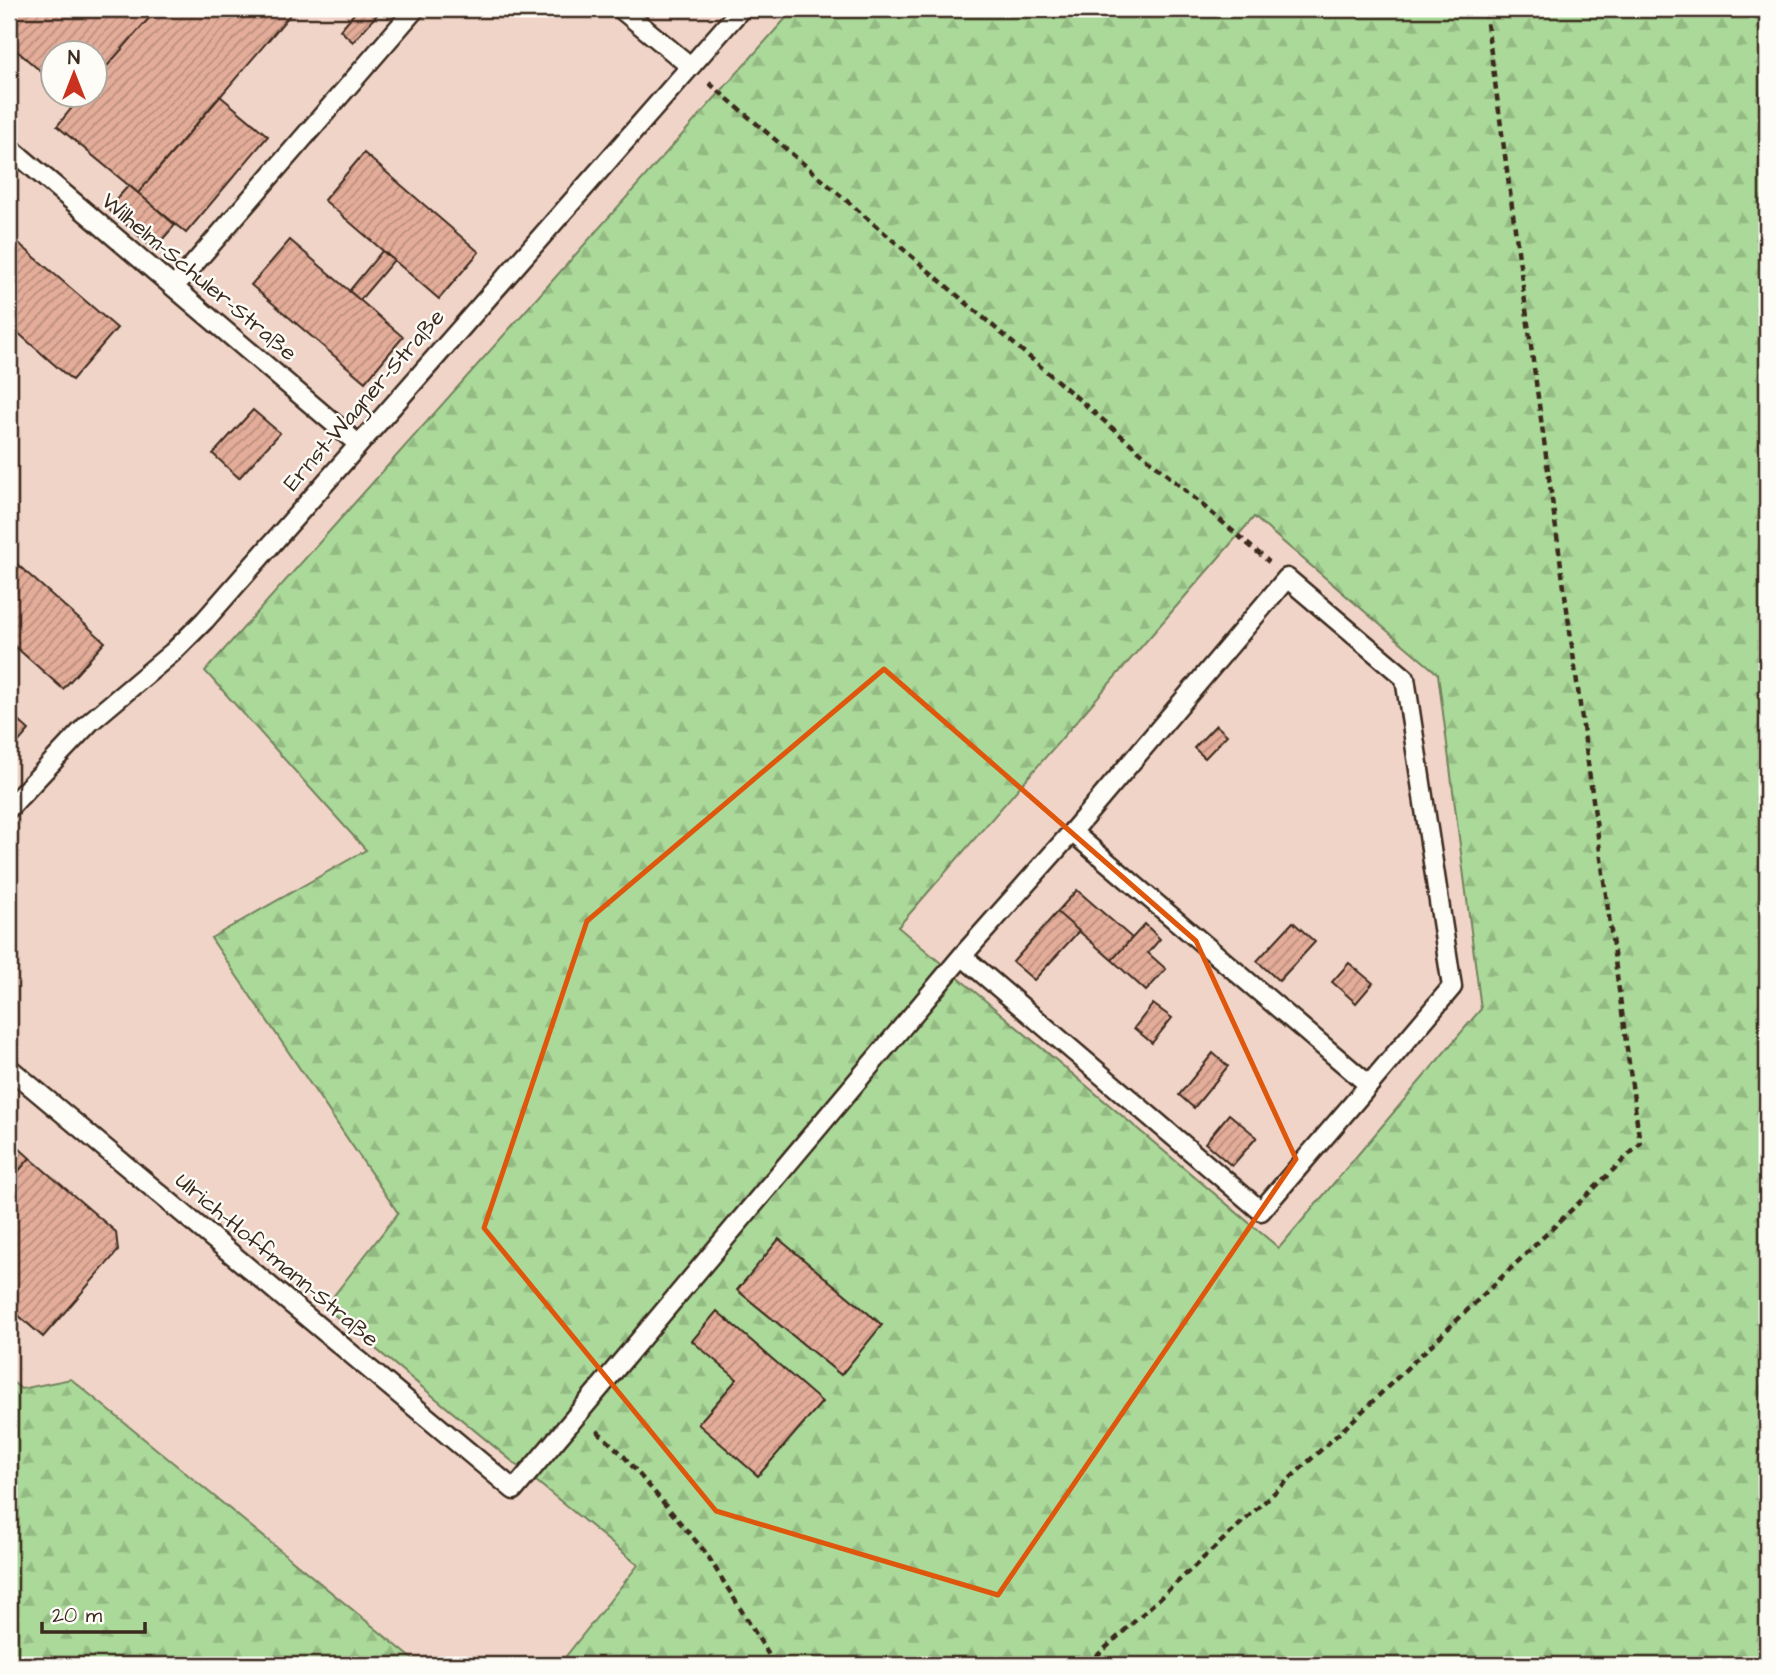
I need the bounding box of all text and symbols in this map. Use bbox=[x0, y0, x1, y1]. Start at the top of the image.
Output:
north arrow bbox=[38, 38, 108, 108]
text: N bbox=[68, 45, 80, 72]
street label: Wilhelm-Schuler-Straße bbox=[94, 185, 304, 369]
street label: Ernst-Wagner-Straße bbox=[276, 302, 453, 499]
street label: Ulrich-Hoffmann-Straße bbox=[168, 1165, 386, 1355]
scale bar bbox=[42, 1590, 145, 1634]
text: 20 m bbox=[52, 1601, 103, 1630]

